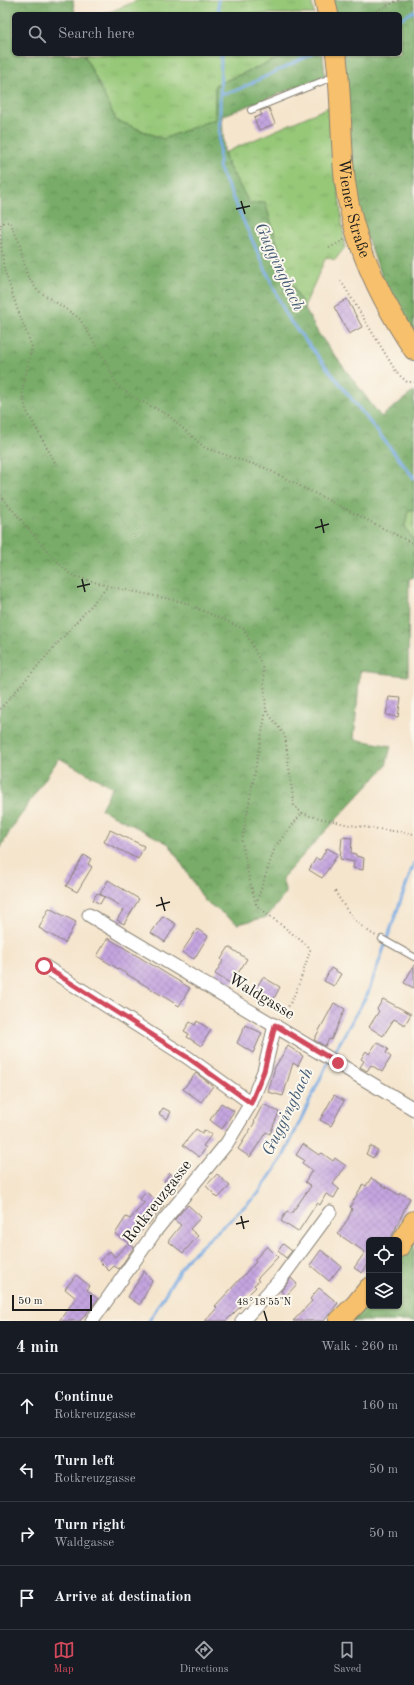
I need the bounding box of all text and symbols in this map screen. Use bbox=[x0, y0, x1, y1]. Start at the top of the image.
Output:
search box bbox=[12, 12, 402, 56]
icon: search bbox=[26, 23, 48, 45]
text: Search here bbox=[58, 27, 135, 42]
street label: Wiener Straße bbox=[335, 159, 372, 260]
water label: Guggingbach bbox=[251, 220, 307, 314]
route start bbox=[35, 957, 53, 975]
street label: Waldgasse bbox=[225, 971, 297, 1023]
route end bbox=[329, 1054, 347, 1072]
water label: Guggingbach bbox=[259, 1065, 317, 1159]
street label: Rotkreuzgasse bbox=[121, 1157, 195, 1247]
map controls bbox=[366, 1237, 402, 1309]
button: locate bbox=[366, 1237, 402, 1273]
button: layers bbox=[366, 1273, 402, 1309]
scale bar bbox=[12, 1293, 92, 1312]
text: 50 m bbox=[18, 1296, 43, 1307]
text: 48°18'55"N bbox=[237, 1297, 292, 1307]
text: 4 min bbox=[16, 1339, 59, 1356]
text: Walk · 260 m bbox=[321, 1340, 398, 1353]
text: Continue bbox=[54, 1390, 113, 1405]
icon: ahead bbox=[16, 1395, 38, 1417]
text: 160 m bbox=[361, 1399, 398, 1412]
text: Rotkreuzgasse bbox=[54, 1408, 136, 1421]
text: Turn left bbox=[54, 1454, 114, 1469]
icon: left bbox=[16, 1459, 38, 1481]
text: 50 m bbox=[369, 1463, 398, 1476]
text: Rotkreuzgasse bbox=[54, 1472, 136, 1485]
text: Turn right bbox=[54, 1518, 125, 1533]
icon: right bbox=[16, 1523, 38, 1545]
text: 50 m bbox=[369, 1527, 398, 1540]
text: Waldgasse bbox=[54, 1536, 114, 1549]
icon: arrive bbox=[16, 1587, 38, 1609]
text: Arrive at destination bbox=[54, 1590, 192, 1605]
tab: Map bbox=[53, 1639, 75, 1677]
tab: Directions bbox=[180, 1639, 228, 1677]
tab: Saved bbox=[333, 1639, 361, 1677]

